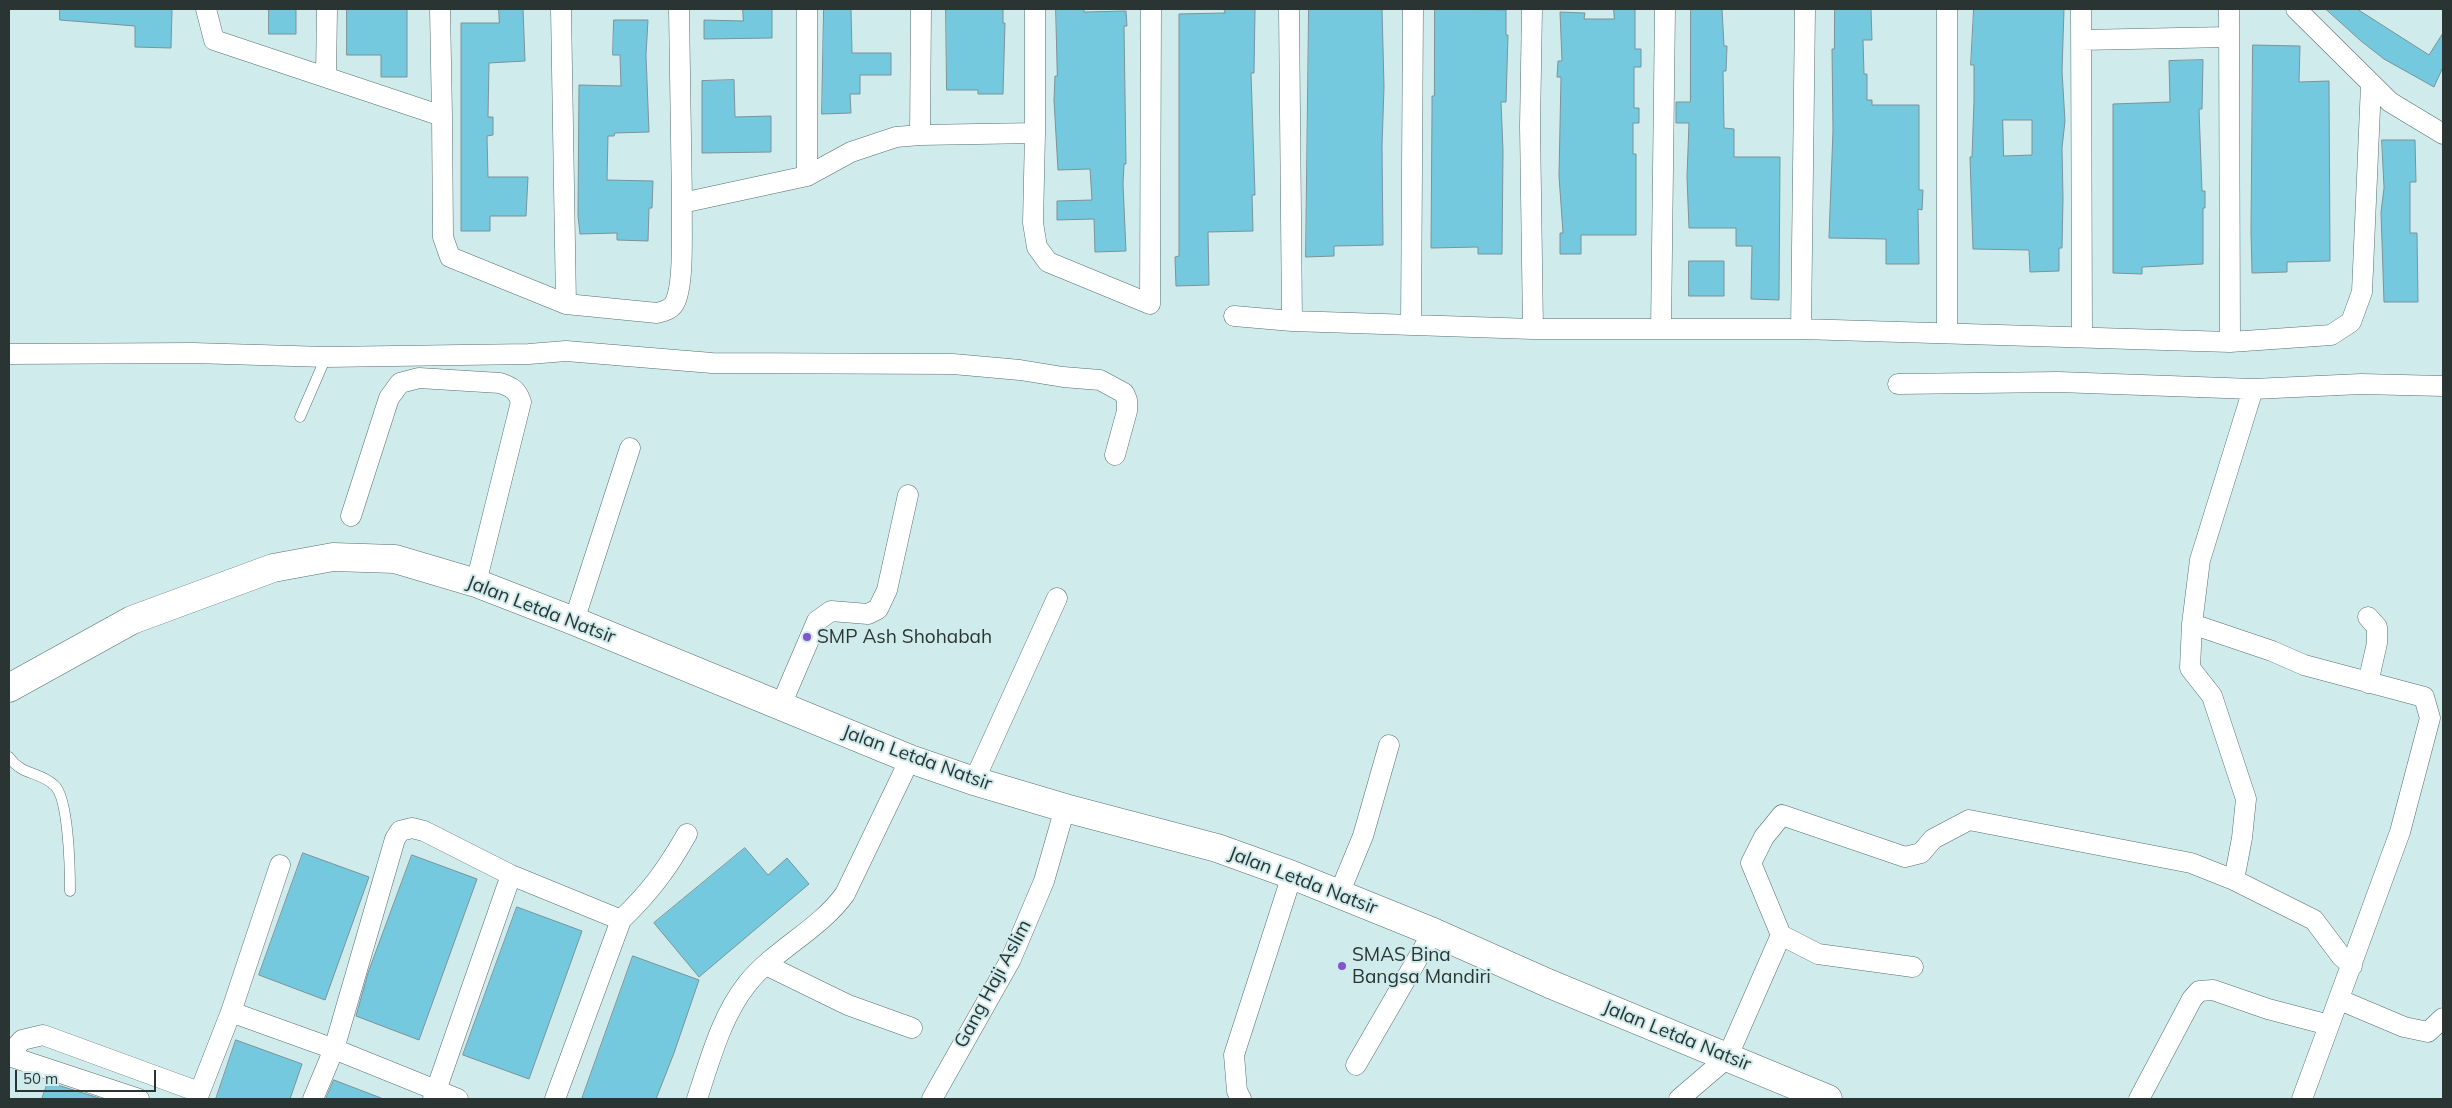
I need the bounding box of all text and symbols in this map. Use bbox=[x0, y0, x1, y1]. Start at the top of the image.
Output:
street label: Jalan Letda Natsir bbox=[463, 571, 619, 649]
place label: SMP Ash Shohabah bbox=[817, 626, 992, 648]
marker: SMP Ash Shohabah bbox=[801, 631, 813, 643]
street label: Jalan Letda Natsir bbox=[839, 720, 995, 796]
street label: Jalan Letda Natsir bbox=[1225, 842, 1381, 920]
street label: Gang Haji Aslim bbox=[950, 916, 1036, 1052]
place label: SMAS Bina Bangsa Mandiri bbox=[1352, 944, 1491, 988]
marker: SMAS Bina Bangsa Mandiri bbox=[1336, 960, 1348, 972]
street label: Jalan Letda Natsir bbox=[1600, 996, 1754, 1076]
scale bar bbox=[18, 1060, 159, 1092]
text: 50 m bbox=[23, 1069, 58, 1088]

